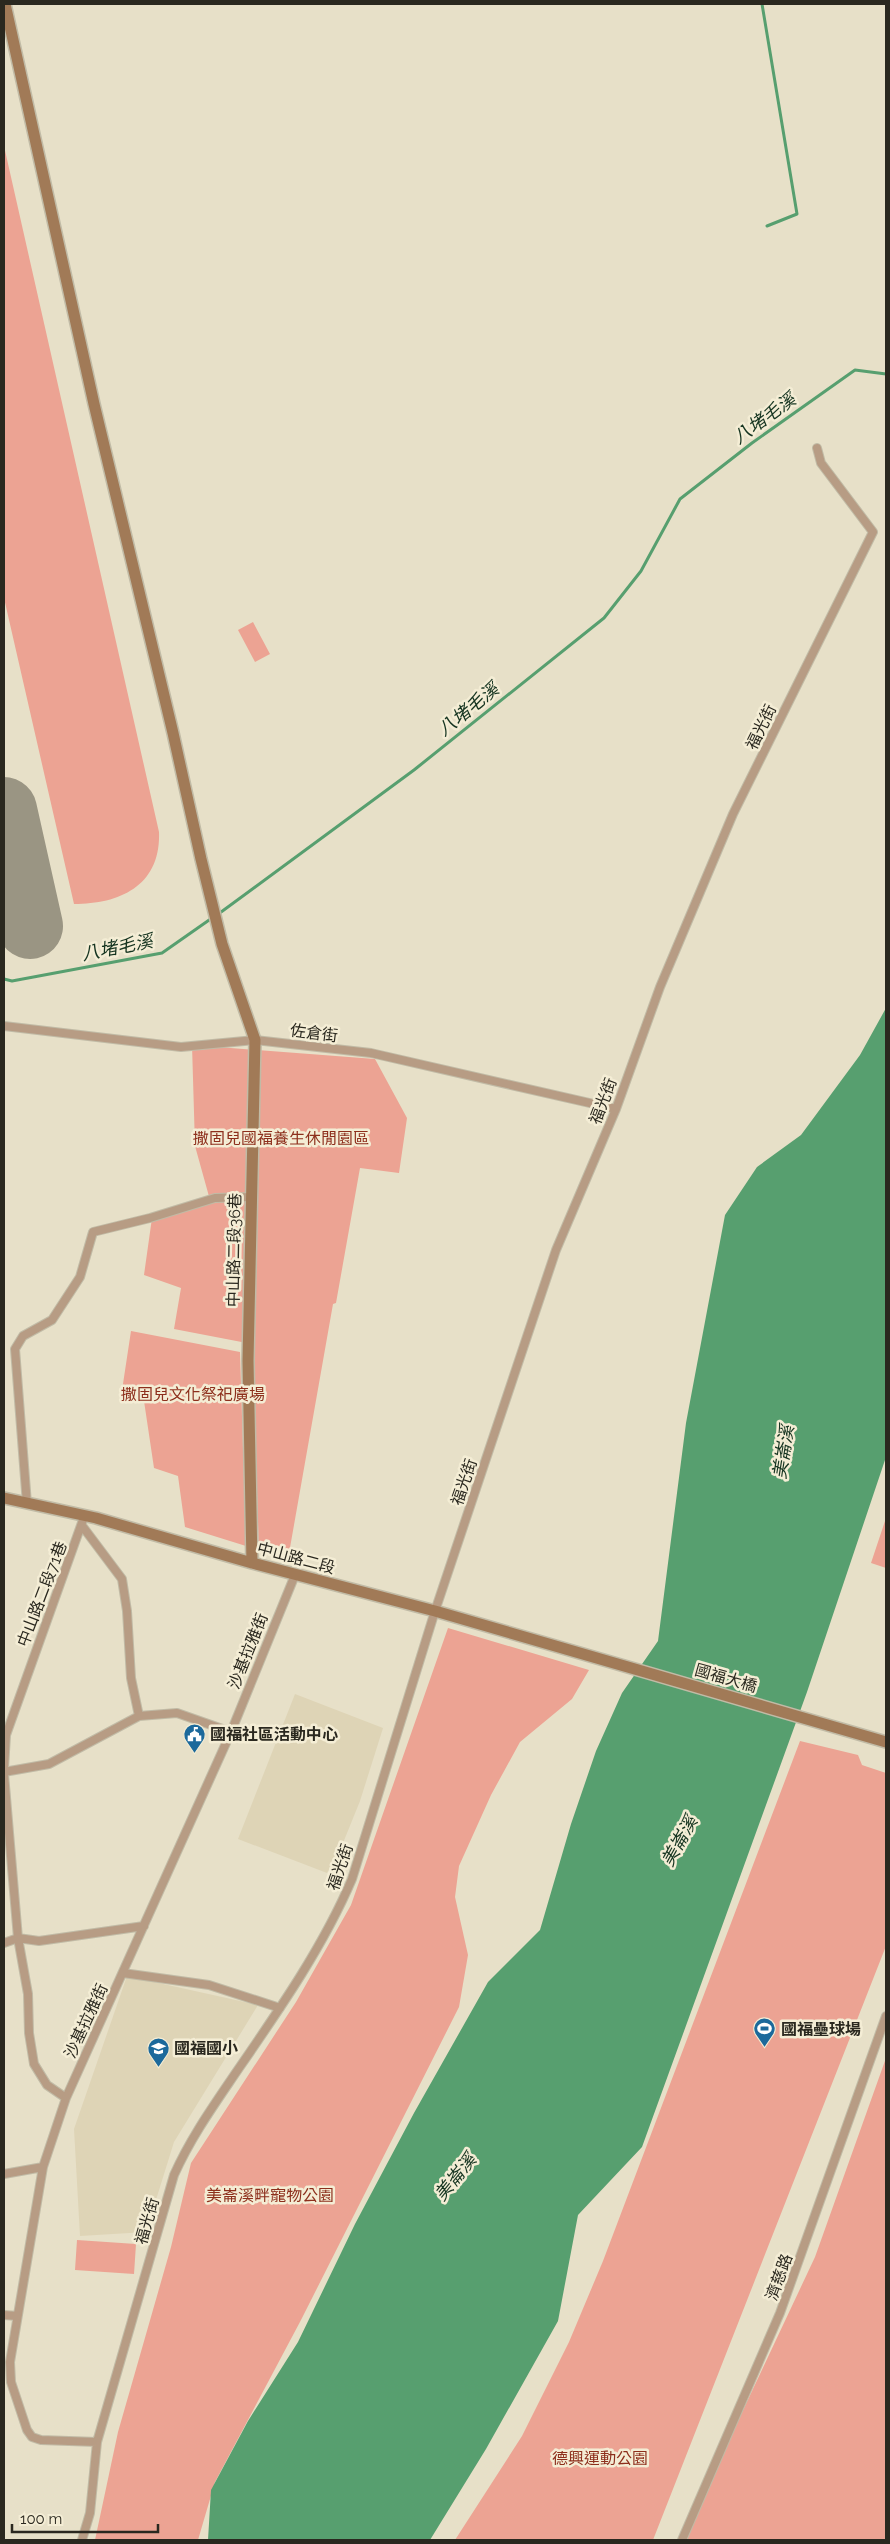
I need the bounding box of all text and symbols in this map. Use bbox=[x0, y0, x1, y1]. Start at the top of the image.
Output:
water label: 八堵毛溪 bbox=[729, 387, 802, 448]
water label: 八堵毛溪 bbox=[433, 676, 505, 740]
street label: 福光街 bbox=[742, 701, 780, 753]
water label: 八堵毛溪 bbox=[80, 929, 157, 964]
street label: 佐倉街 bbox=[289, 1021, 339, 1045]
street label: 福光街 bbox=[586, 1075, 620, 1127]
park label: 撒固兒國福養生休閒園區 bbox=[193, 1129, 369, 1148]
street label: 中山路二段36巷 bbox=[224, 1193, 244, 1307]
park label: 撒固兒文化祭祀廣場 bbox=[121, 1385, 265, 1404]
water label: 美崙溪 bbox=[768, 1421, 798, 1480]
street label: 福光街 bbox=[447, 1456, 481, 1508]
street label: 中山路二段 bbox=[255, 1538, 337, 1578]
street label: 中山路二段71巷 bbox=[13, 1539, 71, 1649]
street label: 沙基拉雅街 bbox=[224, 1610, 272, 1692]
street label: 國福大橋 bbox=[693, 1660, 759, 1696]
public building icon: 國福社區活動中心 bbox=[182, 1722, 206, 1753]
place label: 國福社區活動中心 bbox=[210, 1725, 338, 1744]
water label: 美崙溪 bbox=[657, 1810, 703, 1870]
street label: 福光街 bbox=[323, 1841, 357, 1893]
street label: 沙基拉雅街 bbox=[60, 1981, 112, 2061]
sports icon: 國福壘球場 bbox=[753, 2017, 777, 2048]
place label: 國福壘球場 bbox=[781, 2020, 861, 2039]
school or university icon: 國福國小 bbox=[146, 2036, 170, 2067]
place label: 國福國小 bbox=[174, 2039, 238, 2058]
water label: 美崙溪 bbox=[430, 2147, 482, 2205]
park label: 美崙溪畔寵物公園 bbox=[206, 2186, 334, 2205]
street label: 福光街 bbox=[131, 2195, 163, 2247]
street label: 濟慈路 bbox=[762, 2251, 796, 2303]
park label: 德興運動公園 bbox=[552, 2449, 648, 2468]
scale bar bbox=[12, 2502, 159, 2534]
text: 100 m bbox=[20, 2510, 62, 2528]

